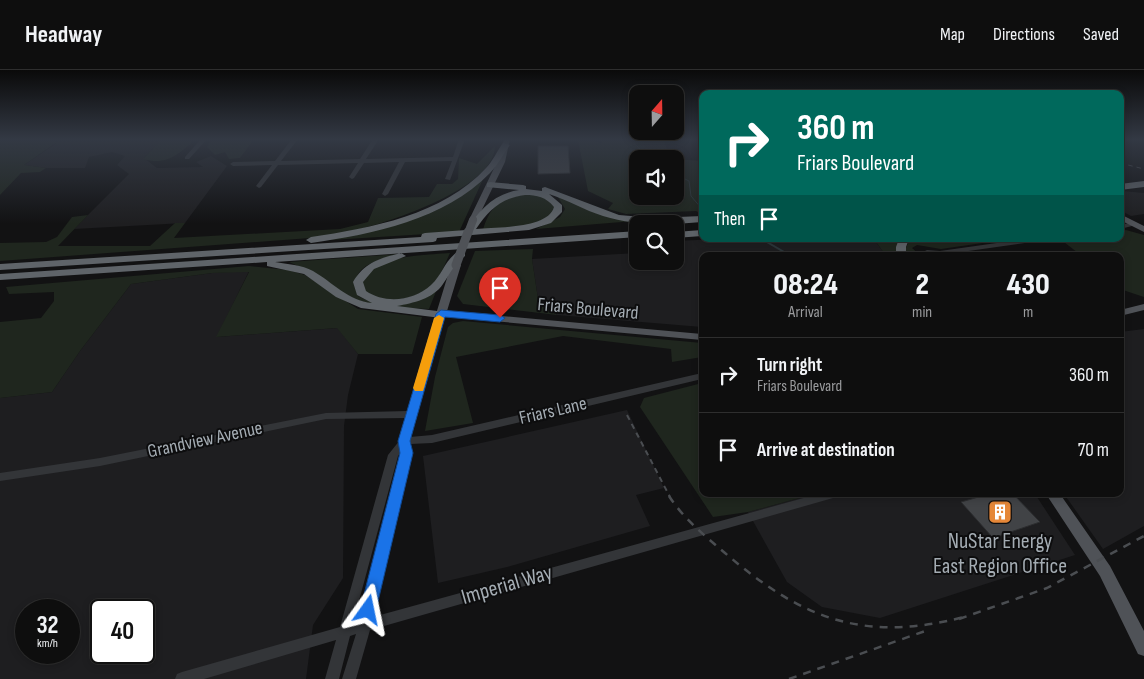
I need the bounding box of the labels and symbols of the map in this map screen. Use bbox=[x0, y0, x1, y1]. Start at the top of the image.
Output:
north arrow bbox=[629, 85, 684, 140]
pin bbox=[479, 267, 521, 318]
street label: Friars Boulevard bbox=[537, 293, 639, 325]
street label: Friars Lane bbox=[517, 392, 589, 430]
street label: Grandview Avenue bbox=[146, 417, 264, 463]
building icon: NuStar Energy East Region Office bbox=[987, 499, 1013, 525]
place label: NuStar Energy East Region Office bbox=[933, 528, 1067, 580]
street label: Imperial Way bbox=[458, 559, 556, 611]
position arrow bbox=[341, 583, 393, 635]
speed limit sign: 40 bbox=[90, 599, 155, 664]

